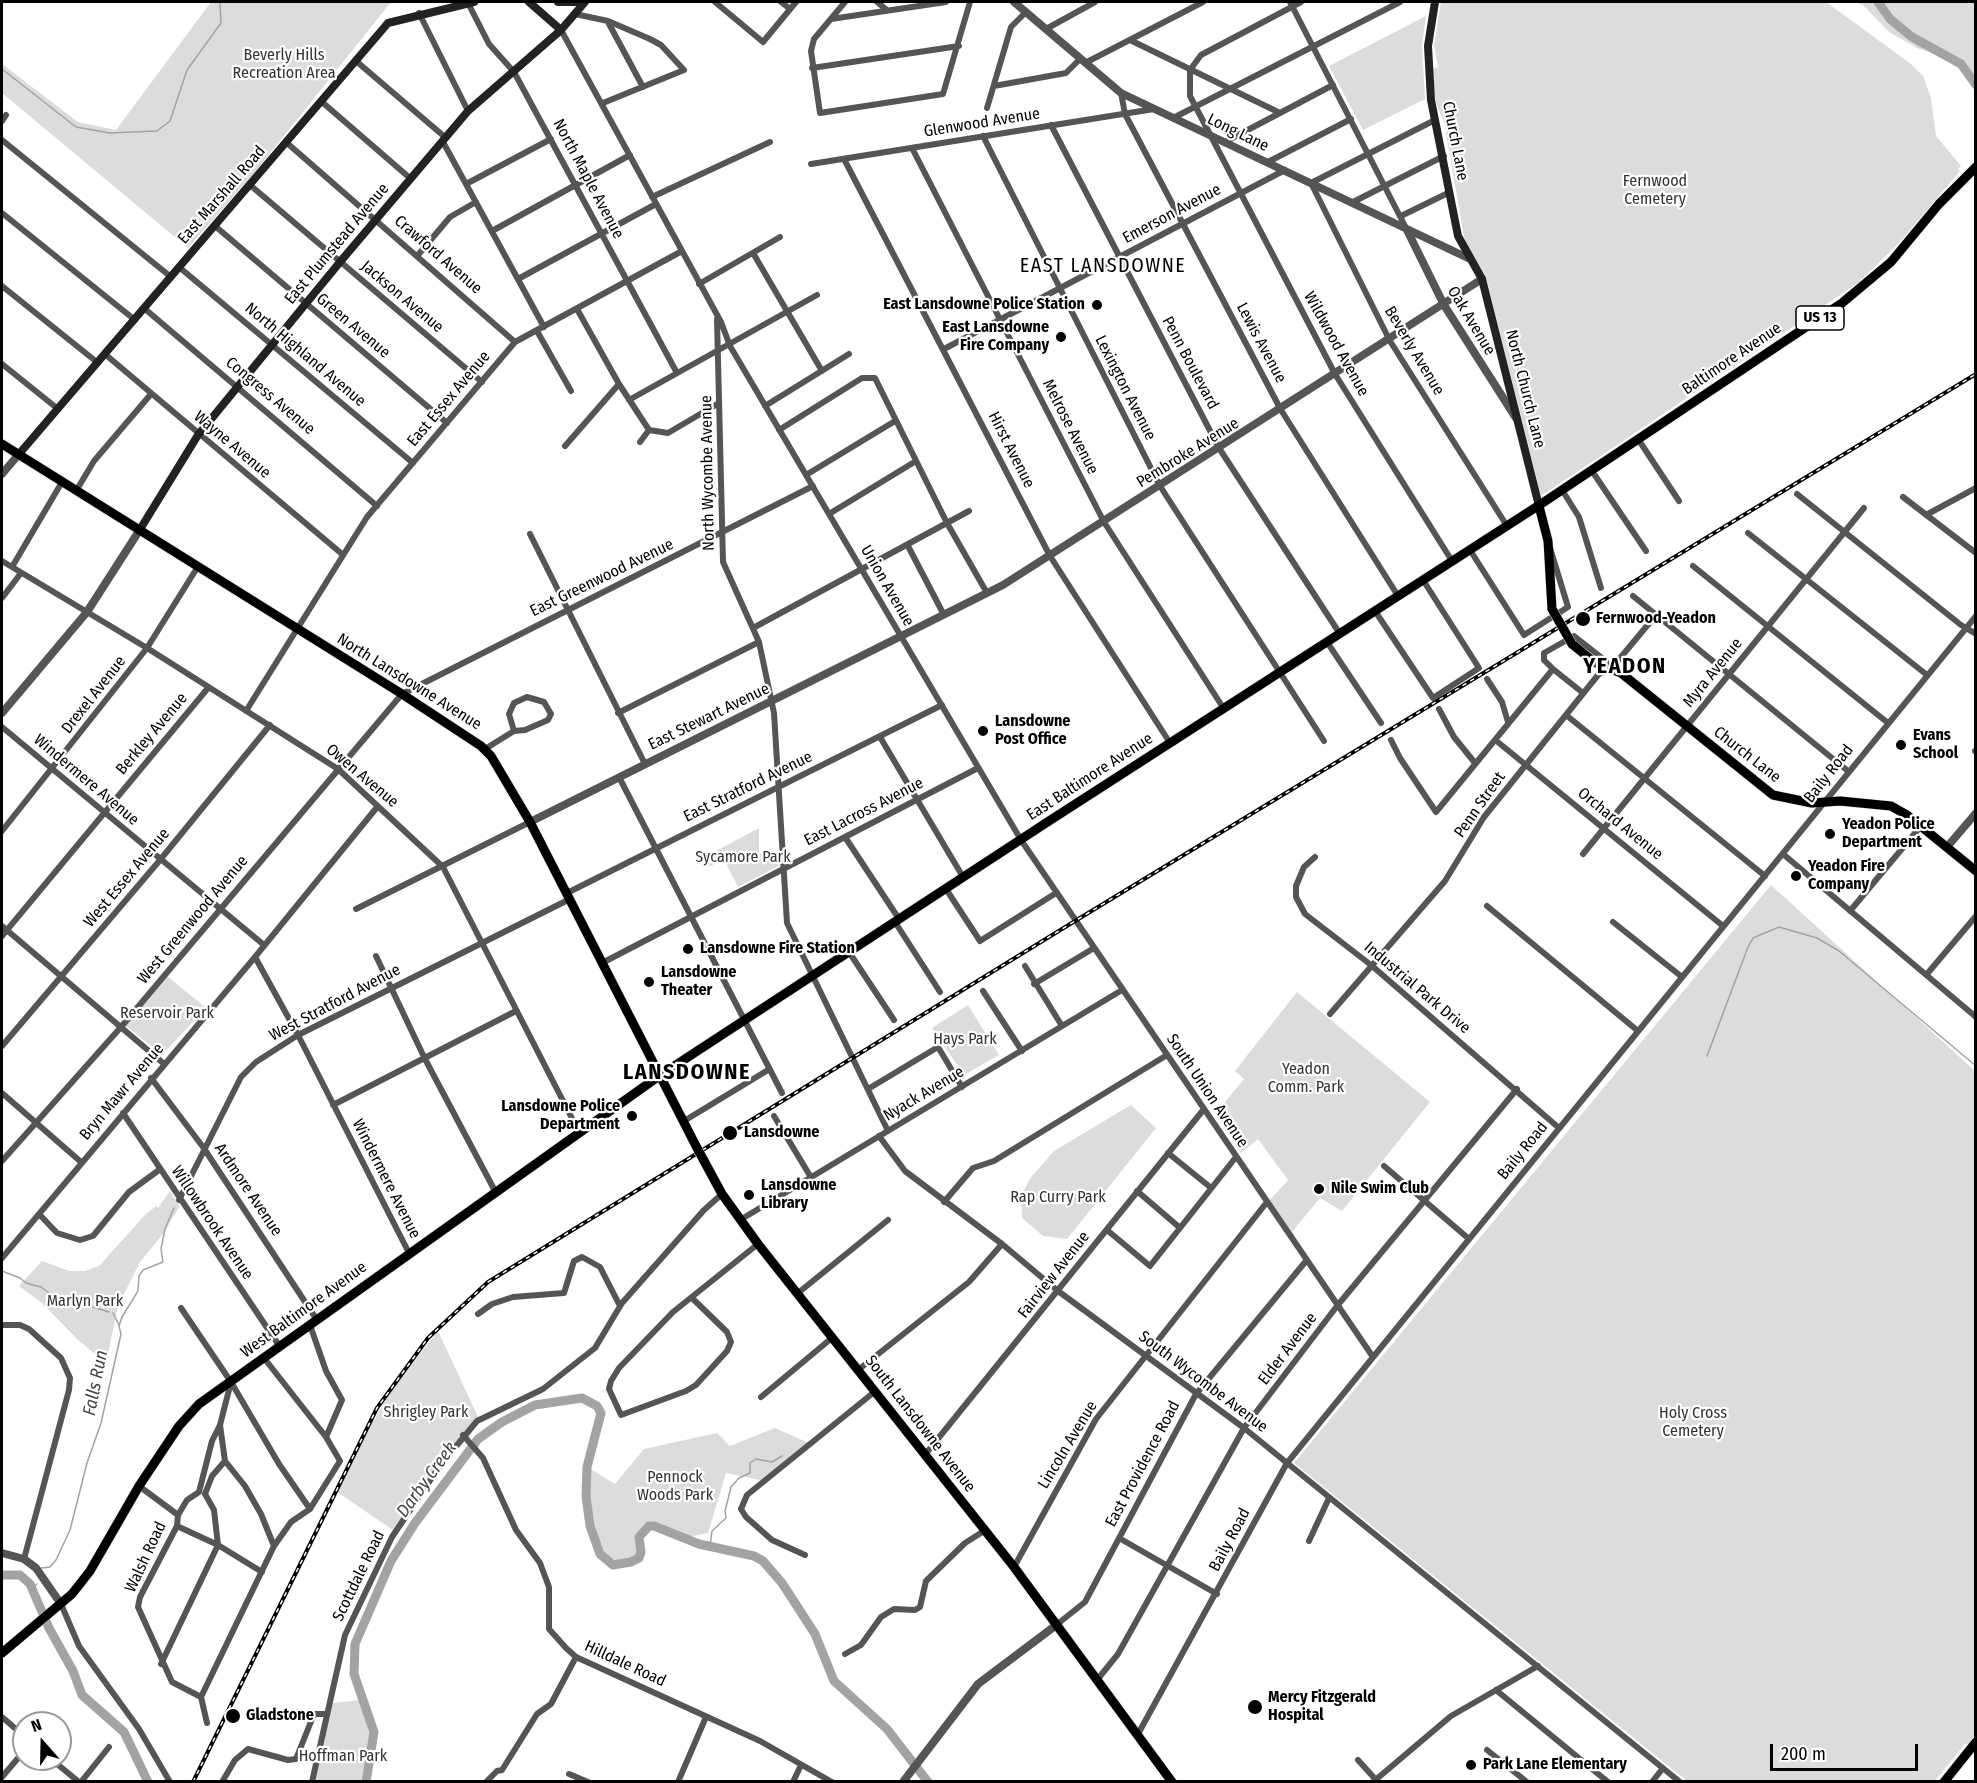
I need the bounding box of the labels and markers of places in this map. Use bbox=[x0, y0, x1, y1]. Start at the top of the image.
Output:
place label: East Lansdowne Police Station bbox=[883, 295, 1085, 315]
marker: East Lansdowne Police Station bbox=[1090, 298, 1104, 312]
place label: East Lansdowne Fire Company bbox=[942, 318, 1049, 356]
marker: East Lansdowne Fire Company bbox=[1054, 330, 1068, 344]
place label: Fernwood-Yeadon bbox=[1596, 609, 1716, 629]
marker: Fernwood-Yeadon bbox=[1574, 610, 1592, 628]
place label: Lansdowne Post Office bbox=[995, 712, 1070, 750]
marker: Lansdowne Post Office bbox=[976, 724, 990, 738]
place label: Evans School bbox=[1913, 726, 1958, 764]
marker: Evans School bbox=[1894, 738, 1908, 752]
place label: Yeadon Police Department bbox=[1842, 815, 1935, 853]
marker: Yeadon Police Department bbox=[1823, 827, 1837, 841]
place label: Yeadon Fire Company bbox=[1808, 857, 1885, 895]
marker: Yeadon Fire Company bbox=[1789, 869, 1803, 883]
place label: Lansdowne Fire Station bbox=[700, 939, 855, 959]
marker: Lansdowne Fire Station bbox=[681, 942, 695, 956]
place label: Lansdowne Theater bbox=[661, 963, 736, 1001]
marker: Lansdowne Theater bbox=[642, 975, 656, 989]
place label: Lansdowne Police Department bbox=[501, 1097, 620, 1135]
marker: Lansdowne Police Department bbox=[625, 1109, 639, 1123]
place label: Lansdowne bbox=[744, 1123, 819, 1143]
marker: Lansdowne bbox=[721, 1124, 739, 1142]
place label: Lansdowne Library bbox=[761, 1176, 836, 1214]
place label: Nile Swim Club bbox=[1331, 1179, 1429, 1199]
marker: Nile Swim Club bbox=[1312, 1182, 1326, 1196]
marker: Lansdowne Library bbox=[742, 1188, 756, 1202]
place label: Mercy Fitzgerald Hospital bbox=[1268, 1688, 1376, 1726]
marker: Mercy Fitzgerald Hospital bbox=[1246, 1698, 1264, 1716]
place label: Gladstone bbox=[246, 1706, 314, 1726]
marker: Gladstone bbox=[224, 1707, 242, 1725]
place label: Park Lane Elementary bbox=[1483, 1755, 1627, 1775]
marker: Park Lane Elementary bbox=[1464, 1758, 1478, 1772]

